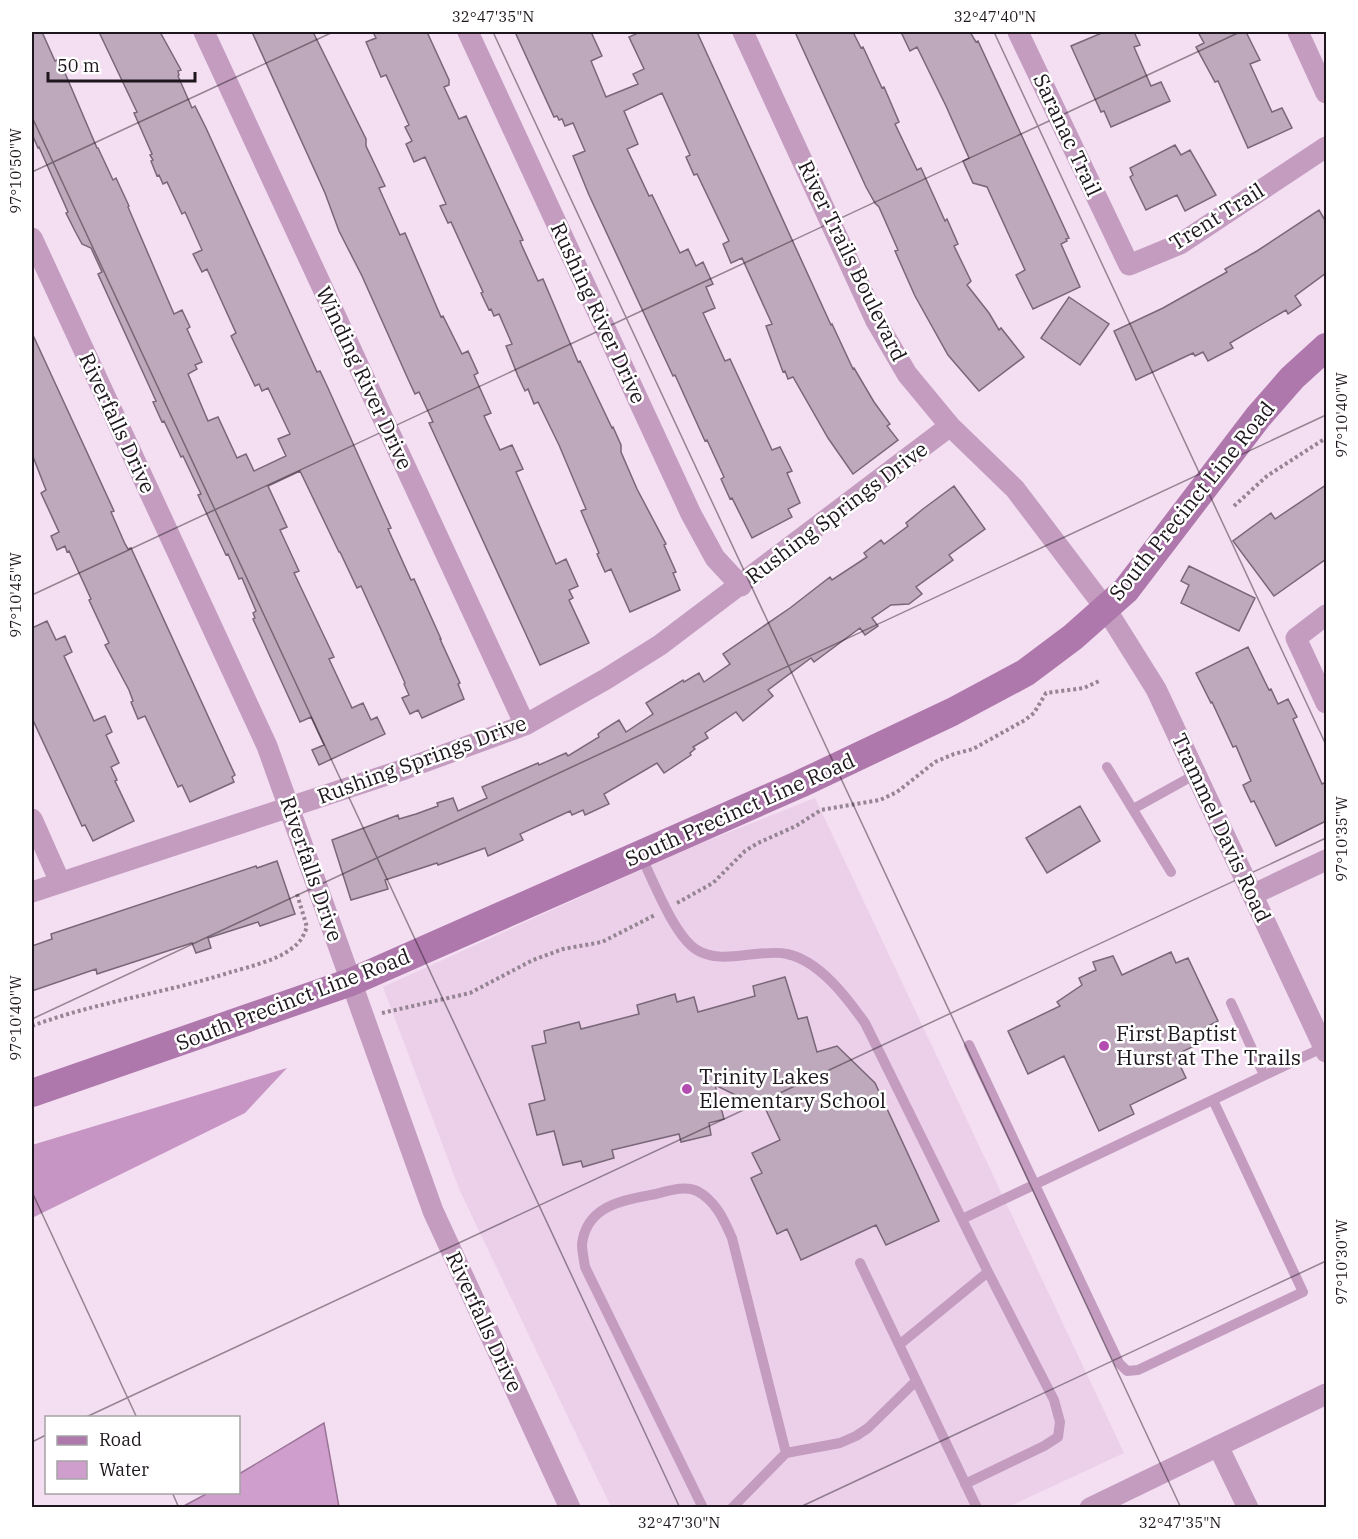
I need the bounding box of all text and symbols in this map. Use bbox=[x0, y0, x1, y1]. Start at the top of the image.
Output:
text: 32°47'35"N bbox=[452, 7, 534, 26]
text: 32°47'40"N bbox=[954, 7, 1036, 26]
scale bar bbox=[48, 45, 195, 83]
text: 50 m bbox=[57, 54, 100, 77]
street label: Saranac Trail bbox=[1027, 69, 1109, 200]
text: 97°10'50"W bbox=[6, 128, 25, 214]
street label: River Trails Boulevard bbox=[792, 155, 914, 366]
street label: Trent Trail bbox=[1164, 176, 1269, 256]
street label: Rushing River Drive bbox=[545, 217, 653, 408]
street label: Winding River Drive bbox=[310, 281, 420, 474]
street label: Riverfalls Drive bbox=[73, 348, 163, 497]
text: 97°10'40"W bbox=[1332, 372, 1351, 458]
street label: South Precinct Line Road bbox=[1102, 395, 1281, 606]
street label: Rushing Springs Drive bbox=[740, 435, 933, 590]
text: 97°10'45"W bbox=[6, 552, 25, 638]
street label: Rushing Springs Drive bbox=[313, 708, 530, 810]
street label: Trammel Davis Road bbox=[1166, 728, 1278, 927]
street label: South Precinct Line Road bbox=[620, 746, 859, 872]
street label: Riverfalls Drive bbox=[274, 792, 350, 945]
text: 97°10'35"W bbox=[1332, 796, 1351, 882]
street label: South Precinct Line Road bbox=[172, 941, 414, 1057]
text: 97°10'40"W bbox=[6, 975, 25, 1061]
place label: First Baptist Hurst at The Trails bbox=[1116, 1019, 1301, 1071]
marker: First Baptist Hurst at The Trails bbox=[1097, 1039, 1111, 1053]
place label: Trinity Lakes Elementary School bbox=[699, 1062, 886, 1114]
marker: Trinity Lakes Elementary School bbox=[680, 1082, 694, 1096]
text: 97°10'30"W bbox=[1332, 1219, 1351, 1305]
street label: Riverfalls Drive bbox=[440, 1247, 530, 1396]
legend bbox=[45, 1416, 240, 1494]
text: Road bbox=[99, 1428, 142, 1451]
text: Water bbox=[99, 1458, 149, 1481]
text: 32°47'30"N bbox=[638, 1513, 720, 1532]
text: 32°47'35"N bbox=[1139, 1513, 1221, 1532]

